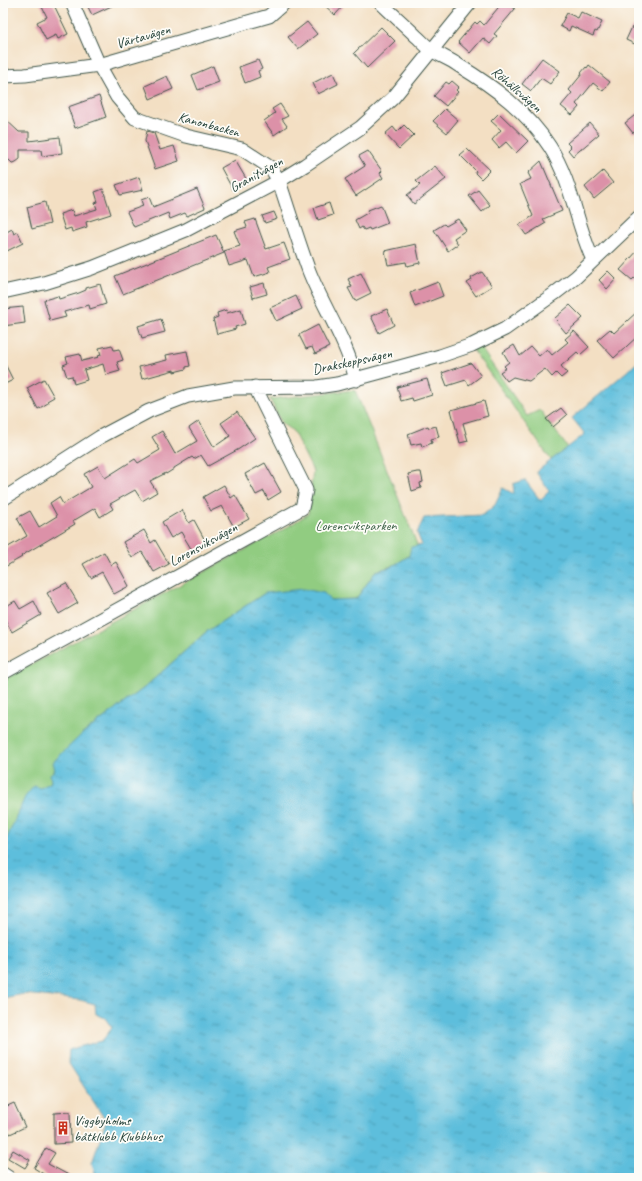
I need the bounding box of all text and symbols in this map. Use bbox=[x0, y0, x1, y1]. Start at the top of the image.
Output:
street label: Värtavägen bbox=[114, 20, 173, 52]
street label: Röhällsvägen bbox=[488, 63, 546, 116]
street label: Kanonbacken bbox=[176, 108, 242, 141]
street label: Granitvägen bbox=[227, 153, 286, 196]
street label: Drakskeppsvägen bbox=[311, 345, 394, 378]
park label: Lorensviksparken bbox=[315, 517, 397, 534]
street label: Lorensviksvägen bbox=[166, 518, 241, 570]
place label: Viggbyholms båtklubb Klubbhus bbox=[74, 1112, 163, 1145]
building icon: Viggbyholms båtklubb Klubbhus bbox=[55, 1120, 71, 1136]

